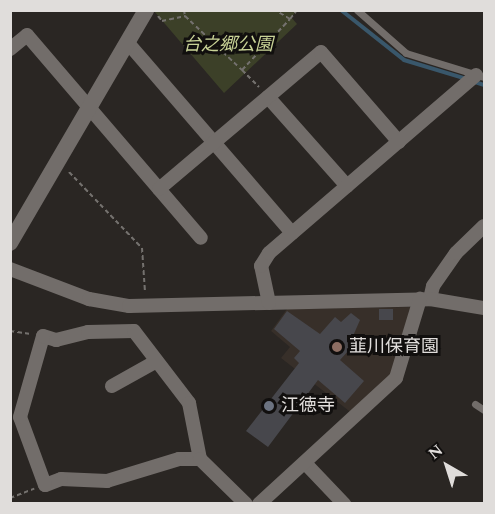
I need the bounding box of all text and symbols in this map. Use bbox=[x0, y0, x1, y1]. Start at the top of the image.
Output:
park label: 台之郷公園 bbox=[183, 34, 273, 56]
place label: 韮川保育園 bbox=[349, 336, 439, 358]
marker: 韮川保育園 bbox=[330, 340, 344, 354]
place label: 江徳寺 bbox=[281, 395, 335, 417]
marker: 江徳寺 bbox=[262, 399, 276, 413]
north arrow bbox=[417, 436, 477, 496]
text: N bbox=[423, 439, 448, 465]

